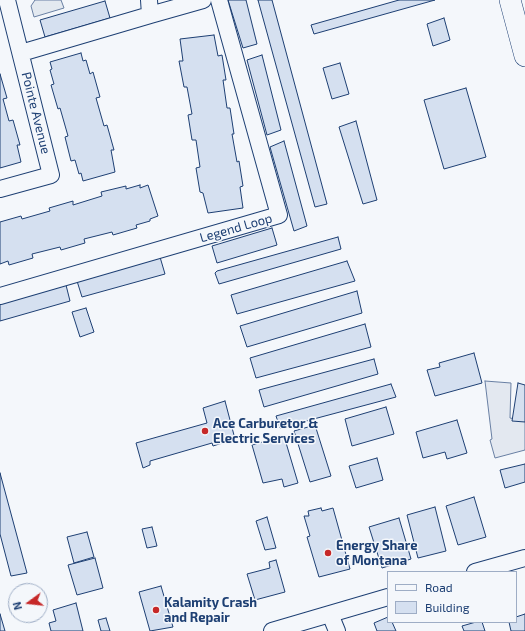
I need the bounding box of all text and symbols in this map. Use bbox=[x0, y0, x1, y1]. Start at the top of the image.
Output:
street label: Pointe Avenue bbox=[18, 70, 54, 156]
street label: Legend Loop bbox=[198, 210, 274, 246]
place label: Ace Carburetor & Electric Services bbox=[213, 416, 318, 447]
marker: Ace Carburetor & Electric Services bbox=[200, 426, 210, 436]
place label: Energy Share of Montana bbox=[336, 538, 418, 569]
marker: Energy Share of Montana bbox=[323, 548, 333, 558]
legend bbox=[387, 571, 517, 623]
text: Road bbox=[425, 580, 453, 594]
north arrow bbox=[8, 583, 48, 623]
place label: Kalamity Crash and Repair bbox=[164, 595, 257, 626]
text: N bbox=[10, 600, 24, 612]
text: Building bbox=[425, 600, 469, 614]
marker: Kalamity Crash and Repair bbox=[151, 605, 161, 615]

